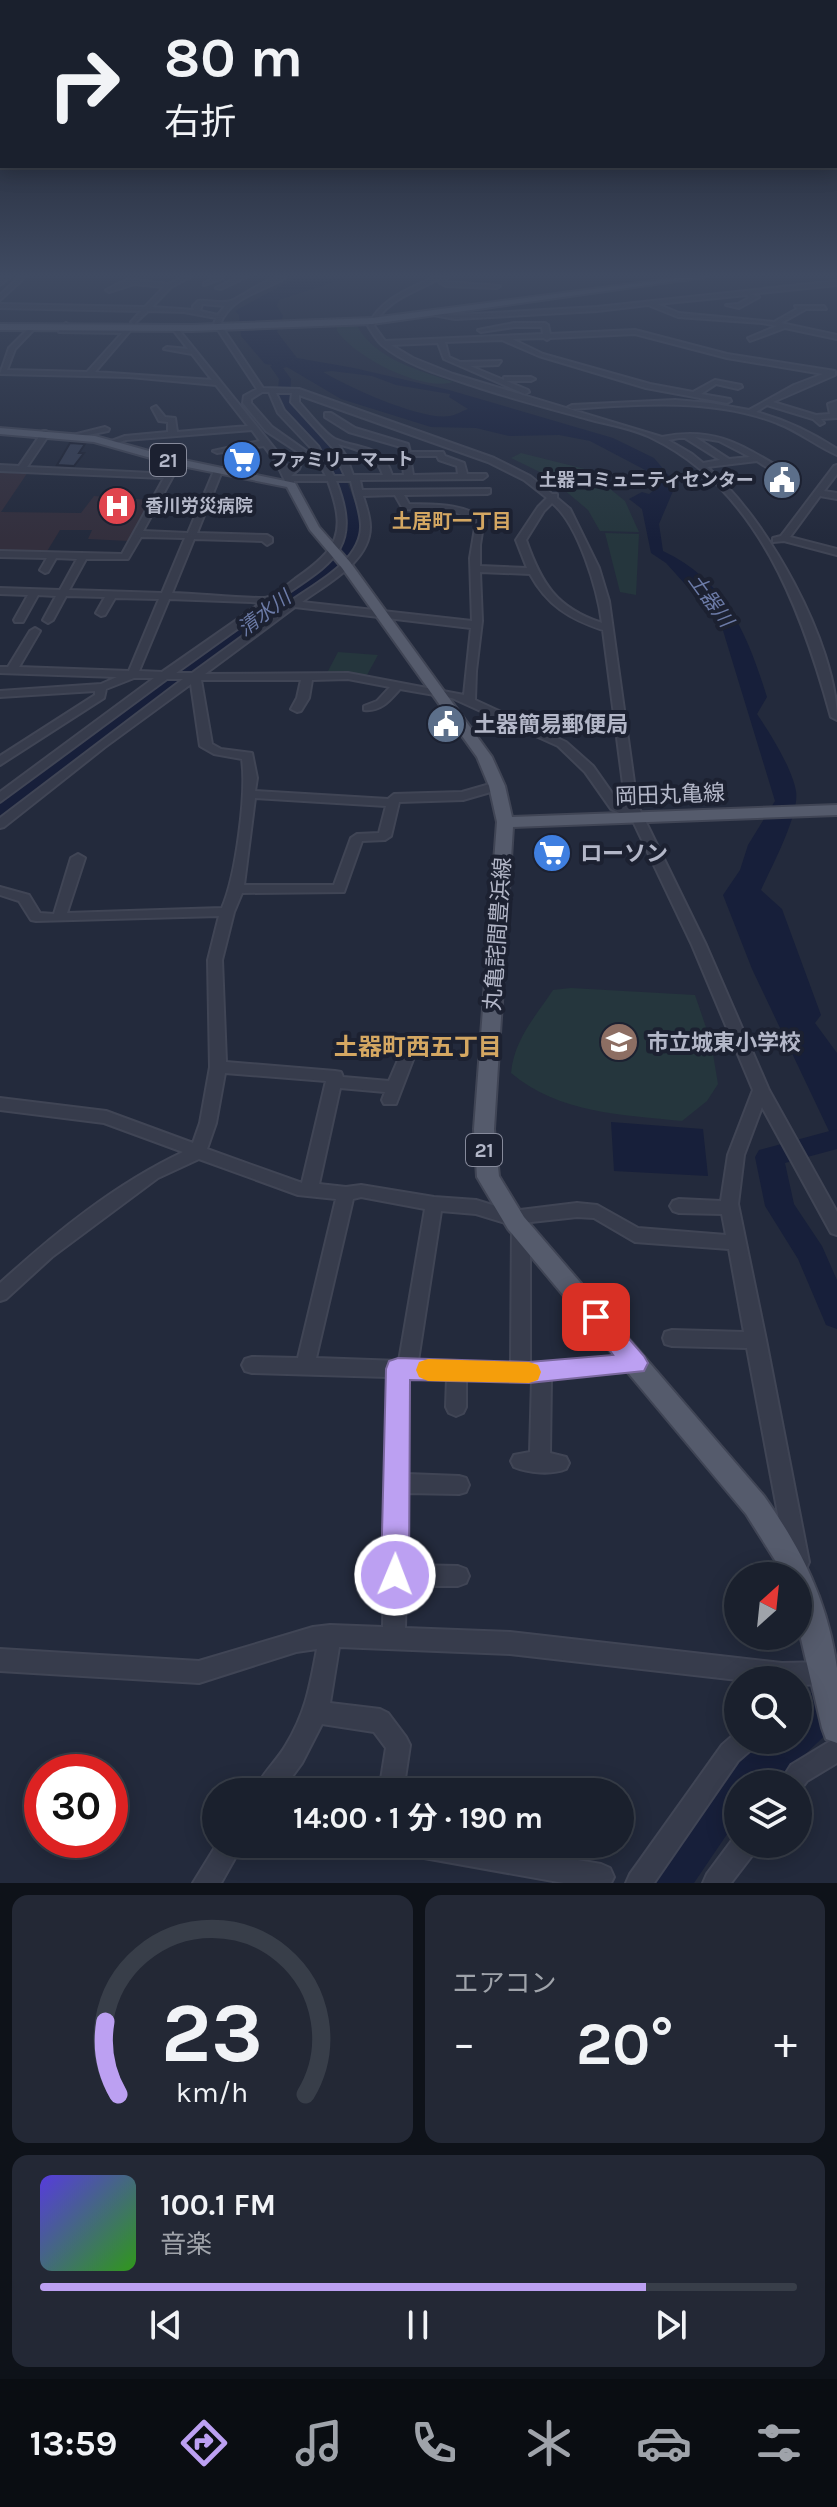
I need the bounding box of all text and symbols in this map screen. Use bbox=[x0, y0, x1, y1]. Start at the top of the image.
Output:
text: 80 m bbox=[164, 25, 303, 90]
icon: right bbox=[32, 32, 136, 136]
text: 右折 bbox=[164, 101, 236, 143]
supermarket icon: ファミリーマート bbox=[221, 439, 263, 481]
road number: 21 bbox=[150, 444, 186, 476]
place label: ファミリーマート bbox=[270, 449, 414, 471]
public building icon: 土器コミュニティセンター bbox=[761, 459, 803, 501]
place label: 土器コミュニティセンター bbox=[539, 469, 754, 491]
hospital icon: 香川労災病院 bbox=[96, 485, 138, 527]
place label: 香川労災病院 bbox=[145, 495, 253, 517]
district label: 土居町一丁目 bbox=[392, 510, 512, 533]
water label: 土器川 bbox=[684, 569, 739, 633]
water label: 清水川 bbox=[233, 585, 297, 641]
public building icon: 土器簡易郵便局 bbox=[425, 703, 467, 745]
place label: 土器簡易郵便局 bbox=[474, 712, 628, 738]
street label: 岡田丸亀線 bbox=[615, 780, 725, 810]
supermarket icon: ローソン bbox=[531, 832, 573, 874]
place label: ローソン bbox=[580, 841, 668, 867]
street label: 丸亀詫間豊浜線 bbox=[480, 856, 516, 1012]
school or university icon: 市立城東小学校 bbox=[598, 1021, 640, 1063]
place label: 市立城東小学校 bbox=[647, 1030, 801, 1056]
district label: 土器町西五丁目 bbox=[334, 1033, 502, 1061]
road number: 21 bbox=[466, 1134, 502, 1166]
pin bbox=[562, 1283, 630, 1351]
icon: arrive bbox=[574, 1295, 618, 1339]
position arrow bbox=[353, 1533, 437, 1617]
north arrow bbox=[724, 1562, 812, 1650]
map controls bbox=[724, 1562, 812, 1858]
button: search bbox=[724, 1666, 812, 1754]
speed limit sign: 30 bbox=[24, 1754, 128, 1858]
button: layers bbox=[724, 1770, 812, 1858]
text: 14:00 · 1 分 · 190 m bbox=[293, 1800, 543, 1836]
text: エアコン bbox=[453, 1968, 557, 1999]
text: 23 bbox=[161, 1985, 263, 2082]
text: 20° bbox=[576, 2009, 674, 2079]
text: − bbox=[453, 2018, 476, 2069]
text: + bbox=[774, 2018, 797, 2069]
text: km/h bbox=[176, 2076, 248, 2109]
text: 100.1 FM bbox=[160, 2187, 276, 2223]
text: 音楽 bbox=[160, 2229, 212, 2260]
icon: previous bbox=[144, 2303, 188, 2347]
icon: pause bbox=[396, 2303, 440, 2347]
icon: next bbox=[649, 2303, 693, 2347]
icon: directions bbox=[176, 2415, 232, 2471]
icon: music bbox=[291, 2415, 347, 2471]
icon: phone bbox=[406, 2415, 462, 2471]
icon: climate bbox=[521, 2415, 577, 2471]
icon: car bbox=[636, 2415, 692, 2471]
icon: filters bbox=[751, 2415, 807, 2471]
text: 13:59 bbox=[30, 2422, 117, 2464]

